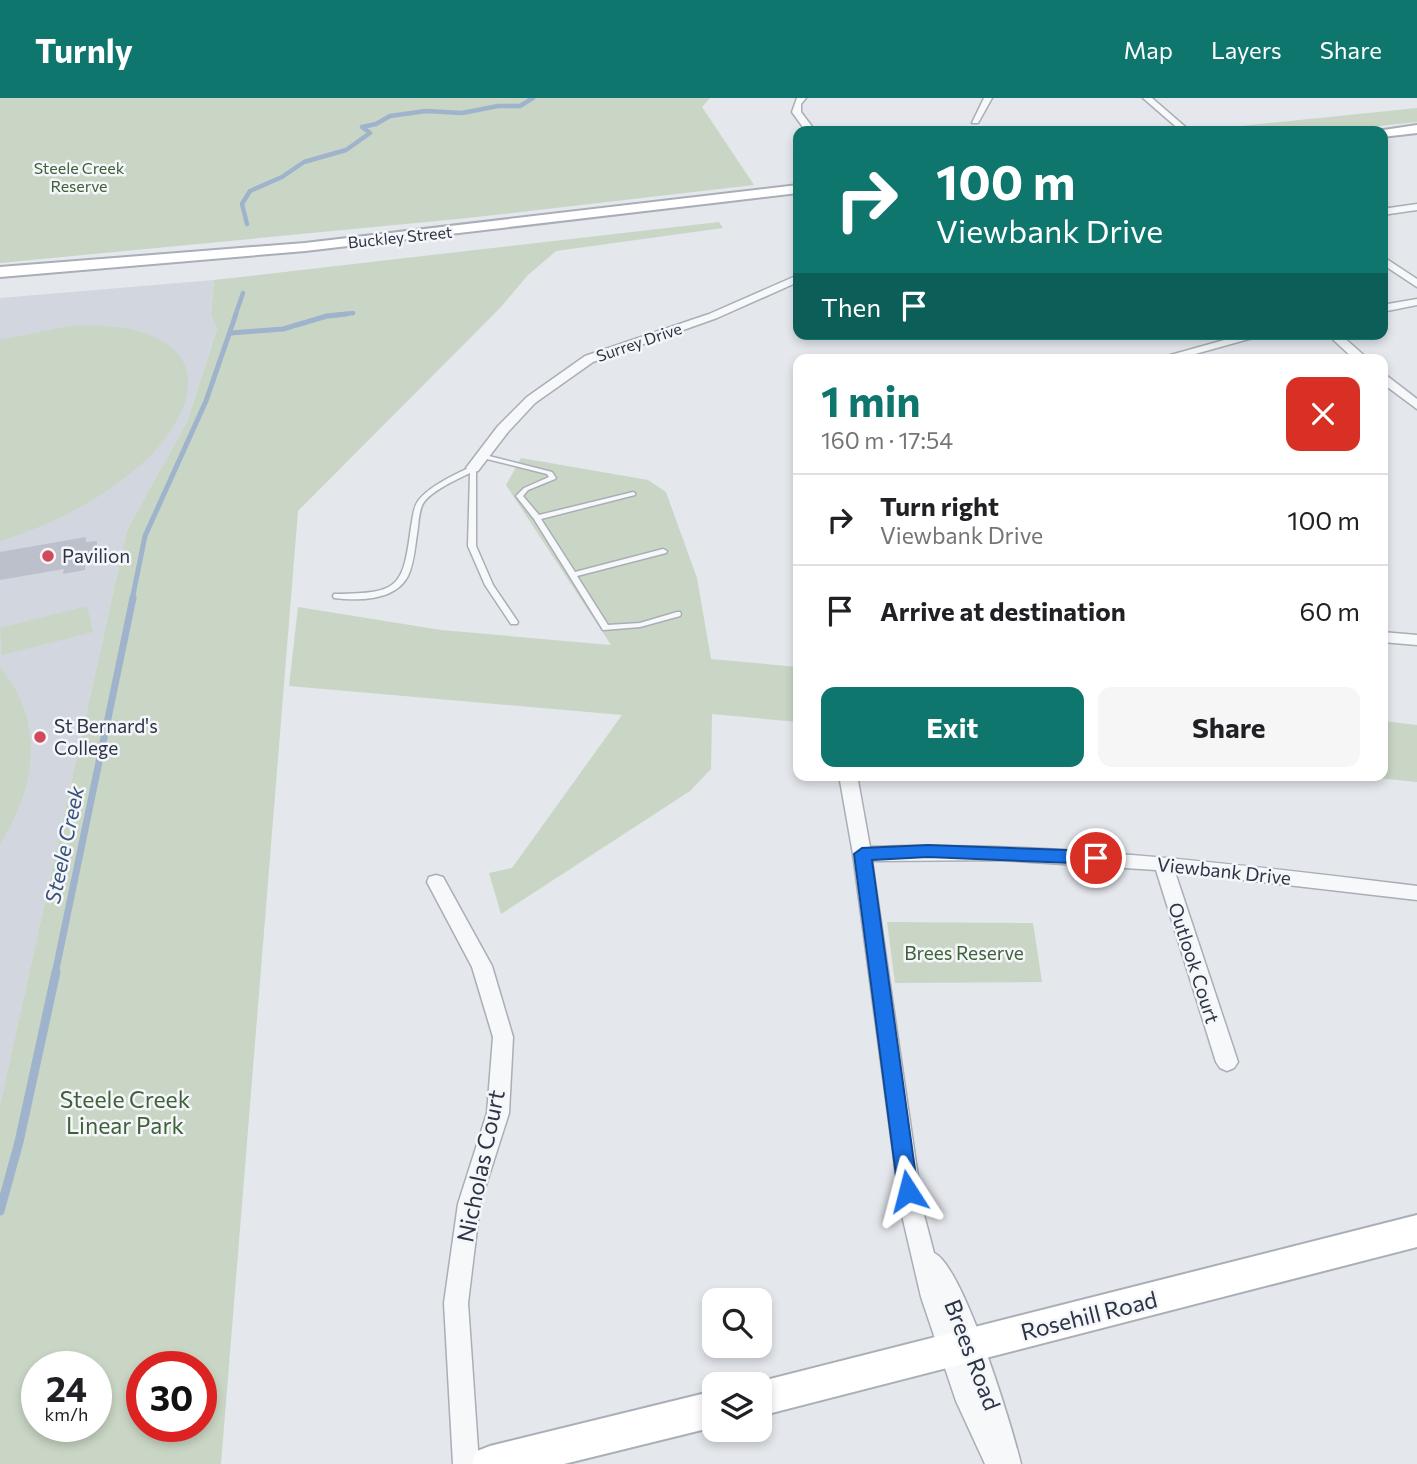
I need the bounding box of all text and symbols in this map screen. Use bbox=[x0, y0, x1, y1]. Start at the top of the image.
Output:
text: Turnly bbox=[35, 29, 133, 70]
text: Map bbox=[1124, 35, 1173, 64]
text: Layers bbox=[1211, 35, 1282, 64]
text: Share bbox=[1320, 35, 1382, 64]
text: 100 m bbox=[936, 150, 1075, 210]
icon: right bbox=[821, 154, 912, 245]
park label: Steele Creek Reserve bbox=[34, 158, 125, 195]
text: Viewbank Drive bbox=[936, 210, 1163, 250]
street label: Buckley Street bbox=[347, 222, 453, 251]
icon: arrive bbox=[895, 287, 933, 325]
text: Then bbox=[821, 291, 881, 322]
street label: Surrey Drive bbox=[594, 318, 684, 365]
text: 1 min bbox=[821, 374, 921, 426]
button: close bbox=[1286, 377, 1360, 451]
text: 160 m · 17:54 bbox=[821, 426, 953, 454]
text: Turn right bbox=[880, 490, 999, 521]
icon: right bbox=[821, 501, 859, 539]
text: 100 m bbox=[1287, 504, 1360, 535]
text: Viewbank Drive bbox=[880, 521, 1043, 549]
place label: Pavilion bbox=[62, 544, 130, 567]
marker: Pavilion bbox=[40, 548, 56, 564]
icon: arrive bbox=[821, 592, 859, 630]
text: Arrive at destination bbox=[880, 595, 1126, 626]
text: 60 m bbox=[1300, 595, 1360, 626]
button: Exit bbox=[821, 687, 1084, 767]
button: Share bbox=[1098, 687, 1360, 767]
place label: St Bernard's College bbox=[54, 714, 158, 759]
marker: St Bernard's College bbox=[32, 729, 48, 745]
water label: Steele Creek bbox=[39, 783, 88, 906]
pin bbox=[1066, 828, 1126, 888]
icon: arrive bbox=[1077, 839, 1115, 877]
street label: Viewbank Drive bbox=[1156, 852, 1292, 889]
street label: Outlook Court bbox=[1164, 899, 1225, 1026]
park label: Brees Reserve bbox=[904, 941, 1024, 964]
park label: Steele Creek Linear Park bbox=[60, 1085, 191, 1139]
street label: Nicholas Court bbox=[450, 1087, 510, 1245]
position arrow bbox=[871, 1154, 945, 1228]
street label: Rosehill Road bbox=[1018, 1285, 1160, 1346]
map controls bbox=[702, 1288, 772, 1442]
button: search bbox=[702, 1288, 772, 1358]
street label: Brees Road bbox=[939, 1295, 1007, 1414]
speed limit sign: 30 bbox=[126, 1351, 217, 1442]
text: 24 bbox=[46, 1366, 87, 1409]
button: layers bbox=[702, 1372, 772, 1442]
text: km/h bbox=[45, 1403, 88, 1425]

